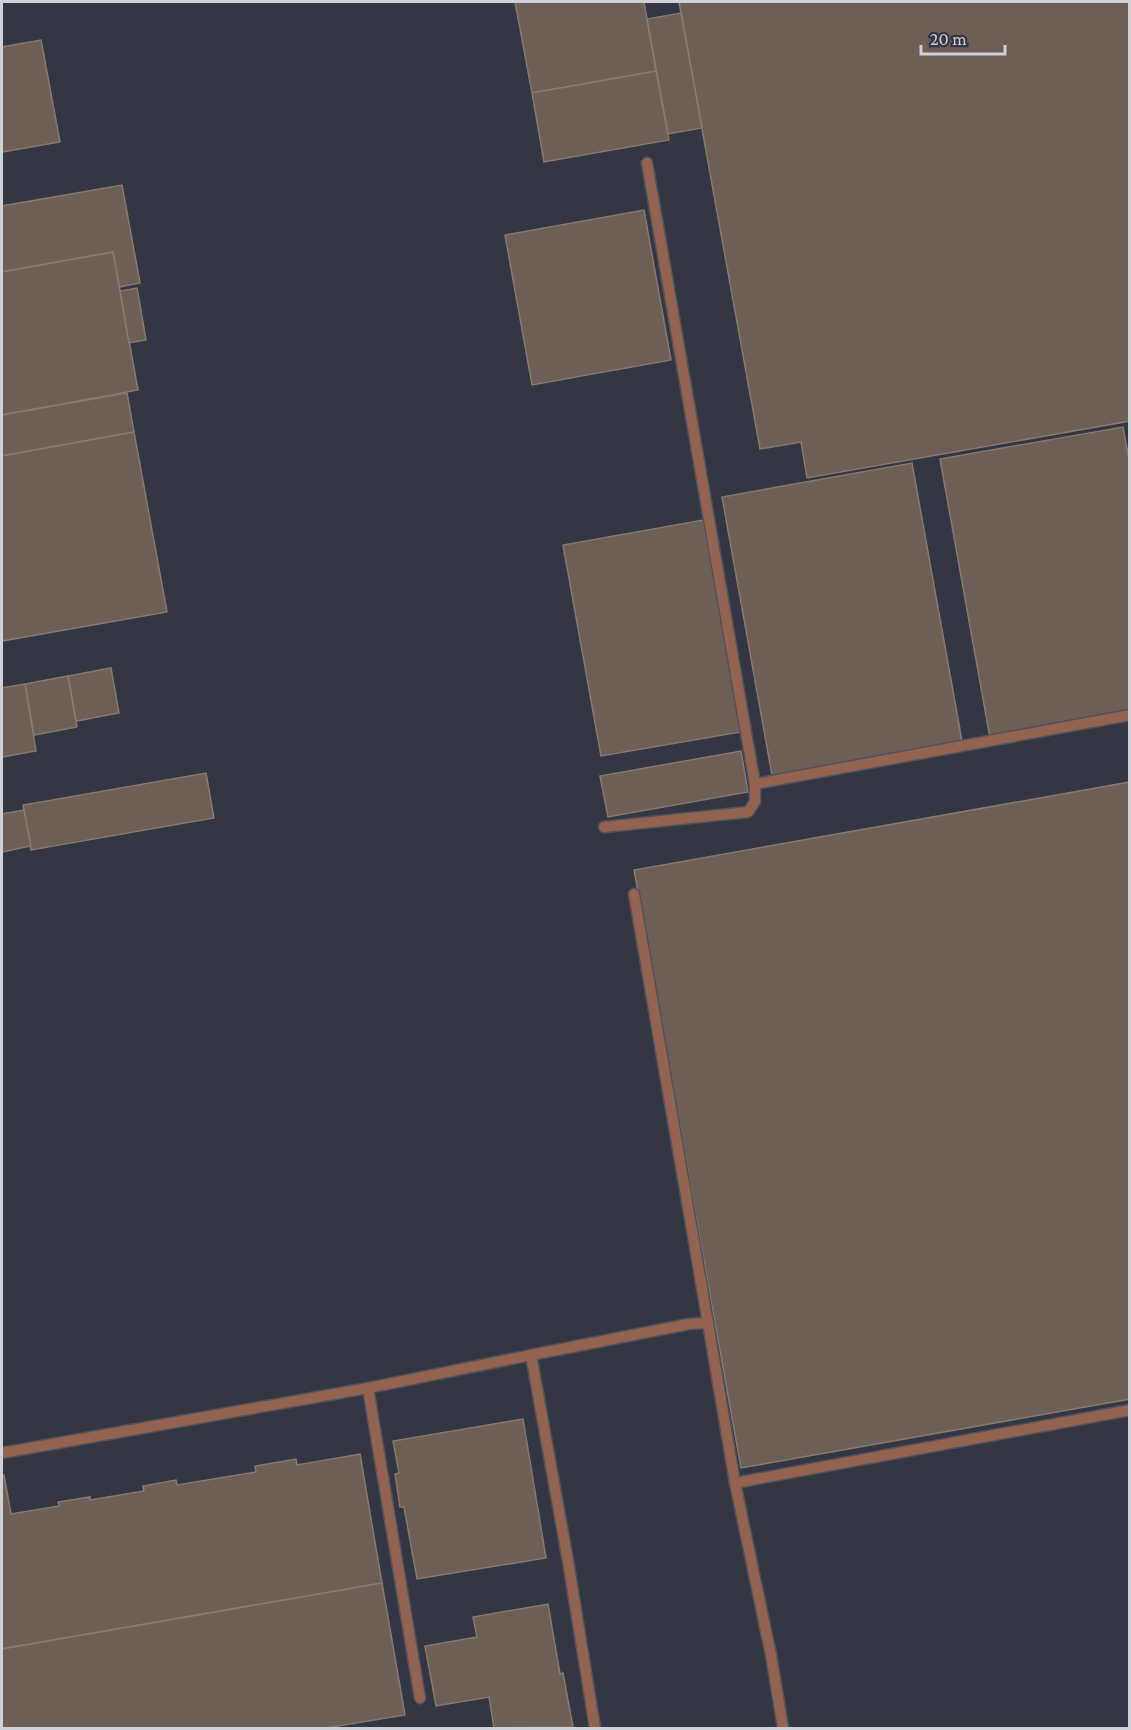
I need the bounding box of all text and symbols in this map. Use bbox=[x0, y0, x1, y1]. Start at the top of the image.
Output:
scale bar bbox=[921, 18, 1005, 56]
text: 20 m bbox=[930, 29, 967, 49]

